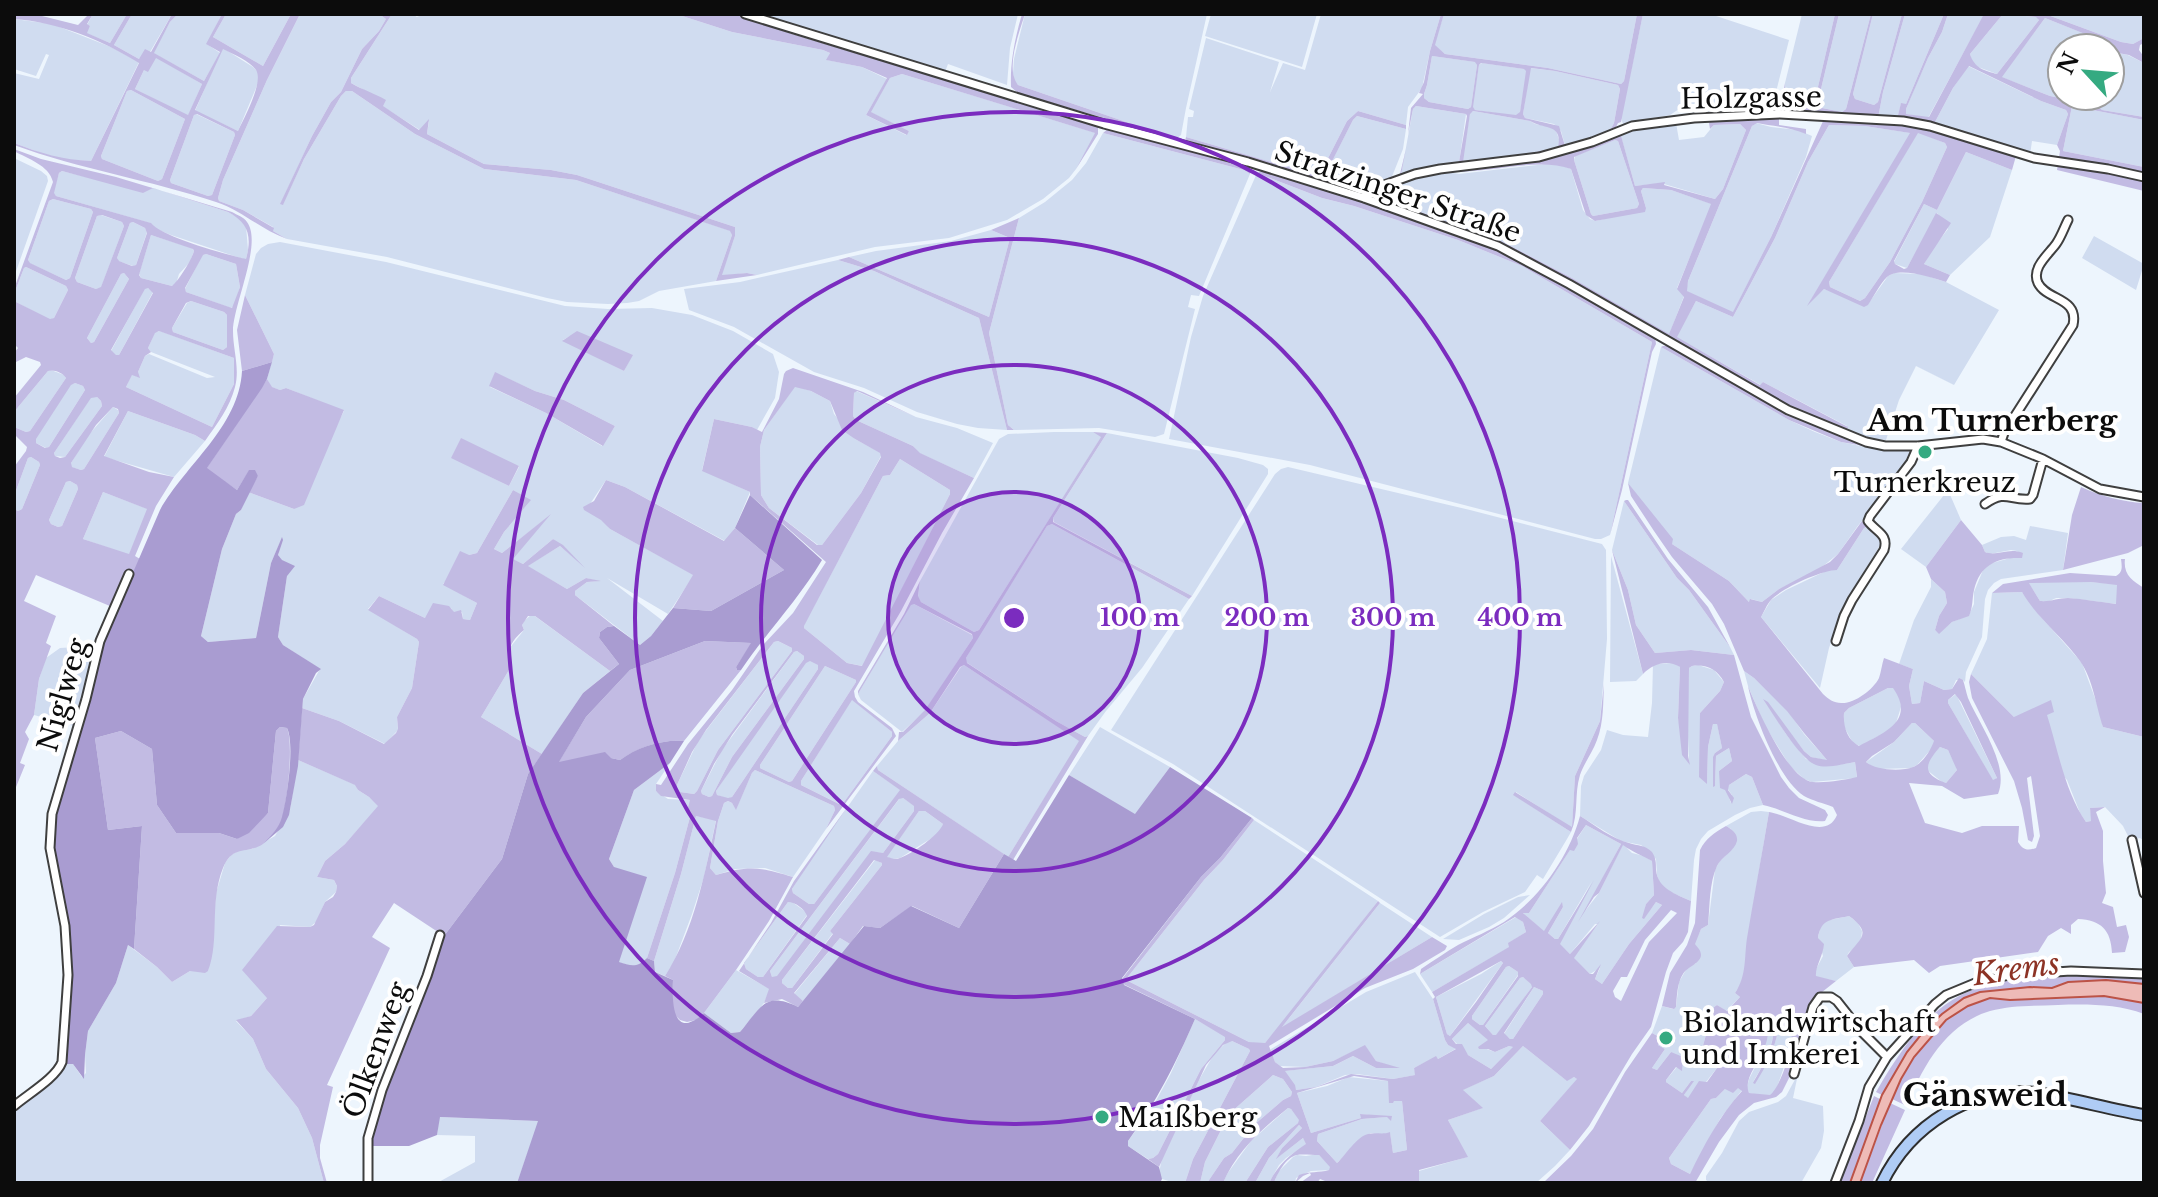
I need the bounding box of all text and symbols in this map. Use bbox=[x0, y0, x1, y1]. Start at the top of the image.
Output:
north arrow bbox=[2046, 32, 2126, 112]
text: N bbox=[2052, 48, 2085, 79]
street label: Holzgasse bbox=[1680, 79, 1822, 117]
street label: Stratzinger Straße bbox=[1270, 133, 1526, 251]
district label: Am Turnerberg bbox=[1866, 402, 2118, 439]
marker: Turnerkreuz bbox=[1916, 443, 1934, 461]
place label: Turnerkreuz bbox=[1834, 465, 2016, 500]
text: 100 m bbox=[1100, 603, 1180, 632]
text: 200 m bbox=[1225, 603, 1310, 632]
text: 300 m bbox=[1351, 603, 1436, 632]
text: 400 m bbox=[1477, 603, 1563, 632]
centre of rings bbox=[1000, 604, 1028, 632]
street label: Niglweg bbox=[30, 633, 96, 756]
water label: Krems bbox=[1969, 945, 2062, 994]
street label: Ölkenweg bbox=[335, 976, 417, 1123]
place label: Biolandwirtschaft und Imkerei bbox=[1682, 1005, 1936, 1072]
marker: Biolandwirtschaft und Imkerei bbox=[1657, 1029, 1675, 1047]
district label: Gänsweid bbox=[1903, 1075, 2067, 1115]
place label: Maißberg bbox=[1118, 1100, 1258, 1135]
marker: Maißberg bbox=[1093, 1108, 1111, 1126]

